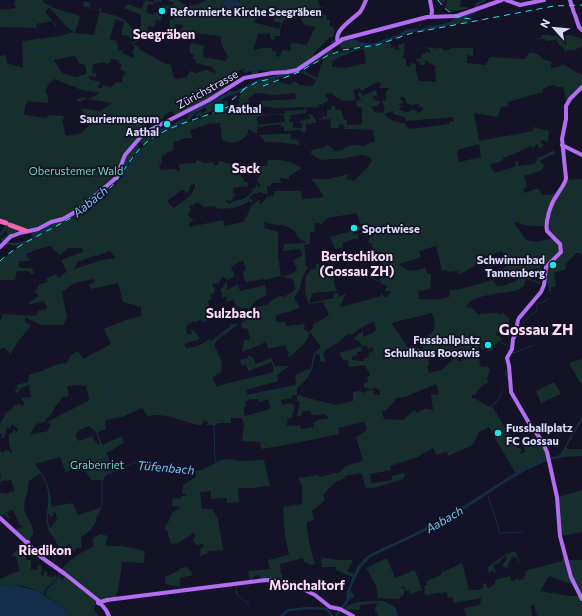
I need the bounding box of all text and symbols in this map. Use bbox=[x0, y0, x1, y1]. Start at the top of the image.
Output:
place label: Reformierte Kirche Seegräben bbox=[170, 5, 322, 18]
marker: Reformierte Kirche Seegräben bbox=[157, 6, 167, 16]
north arrow bbox=[534, 8, 574, 48]
text: N bbox=[537, 17, 552, 30]
district label: Seegräben bbox=[133, 26, 195, 42]
street label: Zürichstrasse bbox=[174, 67, 240, 111]
marker: Aathal bbox=[213, 102, 225, 114]
place label: Aathal bbox=[228, 102, 261, 115]
place label: Sauriermuseum Aathal bbox=[80, 112, 159, 138]
marker: Sauriermuseum Aathal bbox=[162, 119, 172, 129]
district label: Sack bbox=[232, 160, 261, 176]
park label: Oberustemer Wald bbox=[29, 164, 123, 177]
water label: Aabach bbox=[69, 183, 110, 220]
place label: Sportwiese bbox=[362, 222, 420, 235]
marker: Sportwiese bbox=[349, 223, 359, 233]
district label: Bertschikon (Gossau ZH) bbox=[320, 248, 394, 279]
place label: Schwimmbad Tannenberg bbox=[477, 253, 545, 279]
marker: Schwimmbad Tannenberg bbox=[548, 260, 558, 270]
district label: Sulzbach bbox=[206, 305, 260, 321]
district label: Gossau ZH bbox=[499, 320, 573, 338]
place label: Fussballplatz Schulhaus Rooswis bbox=[384, 333, 480, 359]
marker: Fussballplatz Schulhaus Rooswis bbox=[483, 340, 493, 350]
place label: Fussballplatz FC Gossau bbox=[506, 421, 573, 447]
marker: Fussballplatz FC Gossau bbox=[493, 428, 503, 438]
park label: Grabenriet bbox=[70, 458, 125, 471]
water label: Tüfenbach bbox=[137, 458, 195, 476]
water label: Aabach bbox=[422, 503, 465, 536]
district label: Riedikon bbox=[18, 542, 72, 558]
district label: Mönchaltorf bbox=[269, 577, 346, 593]

